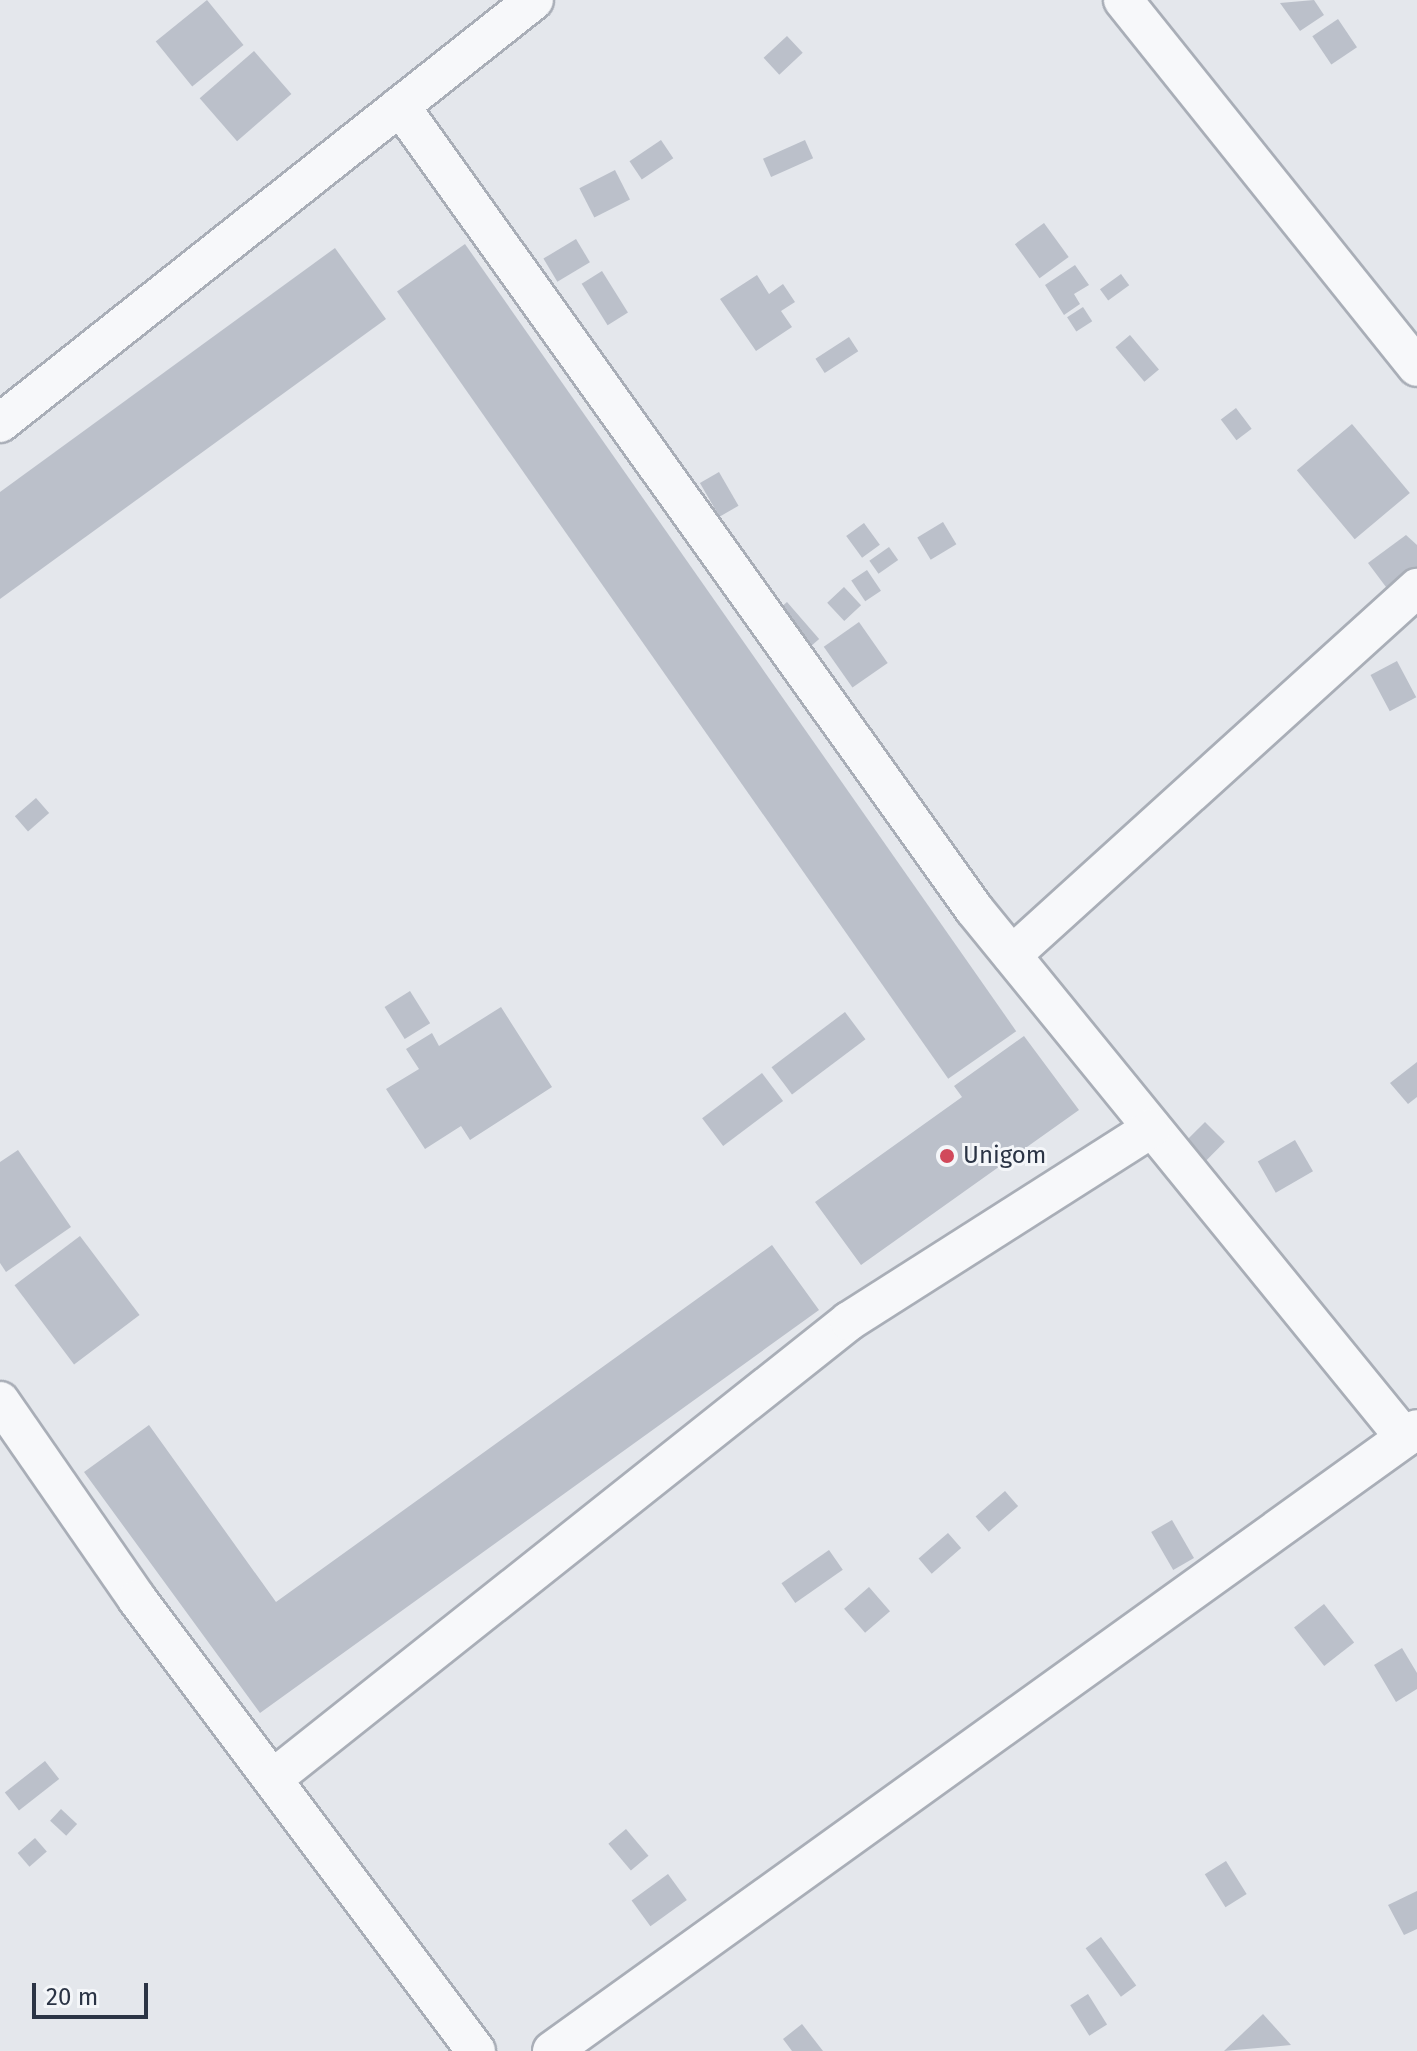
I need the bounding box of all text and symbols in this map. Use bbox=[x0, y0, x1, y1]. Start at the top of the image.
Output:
place label: Unigom bbox=[963, 1142, 1046, 1170]
marker: Unigom bbox=[938, 1147, 956, 1165]
scale bar bbox=[36, 1967, 152, 2017]
text: 20 m bbox=[46, 1983, 98, 2011]

